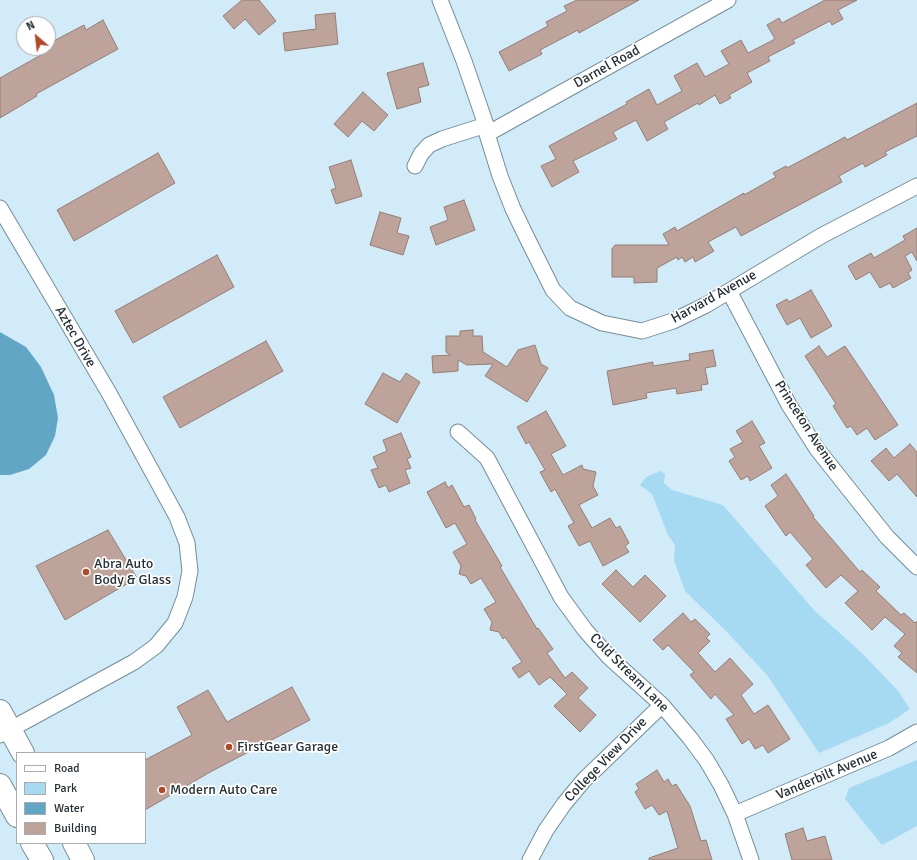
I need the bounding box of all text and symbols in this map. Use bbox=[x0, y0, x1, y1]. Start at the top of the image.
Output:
north arrow bbox=[16, 16, 56, 56]
text: N bbox=[24, 18, 37, 33]
street label: Darnel Road bbox=[571, 42, 643, 92]
street label: Harvard Avenue bbox=[668, 267, 760, 327]
street label: Aztec Drive bbox=[51, 304, 99, 370]
street label: Princeton Avenue bbox=[770, 378, 842, 474]
place label: Abra Auto Body & Glass bbox=[94, 556, 171, 588]
marker: Abra Auto Body & Glass bbox=[81, 567, 91, 577]
street label: Cold Stream Lane bbox=[586, 630, 672, 716]
street label: College View Drive bbox=[561, 714, 651, 806]
place label: FirstGear Garage bbox=[237, 739, 338, 755]
marker: FirstGear Garage bbox=[224, 742, 234, 752]
street label: Vanderbilt Avenue bbox=[774, 746, 880, 804]
legend bbox=[16, 752, 146, 844]
text: Road bbox=[54, 761, 80, 776]
text: Park bbox=[54, 781, 77, 796]
place label: Modern Auto Care bbox=[170, 782, 277, 798]
marker: Modern Auto Care bbox=[157, 785, 167, 795]
text: Water bbox=[54, 801, 84, 816]
text: Building bbox=[54, 821, 97, 836]

